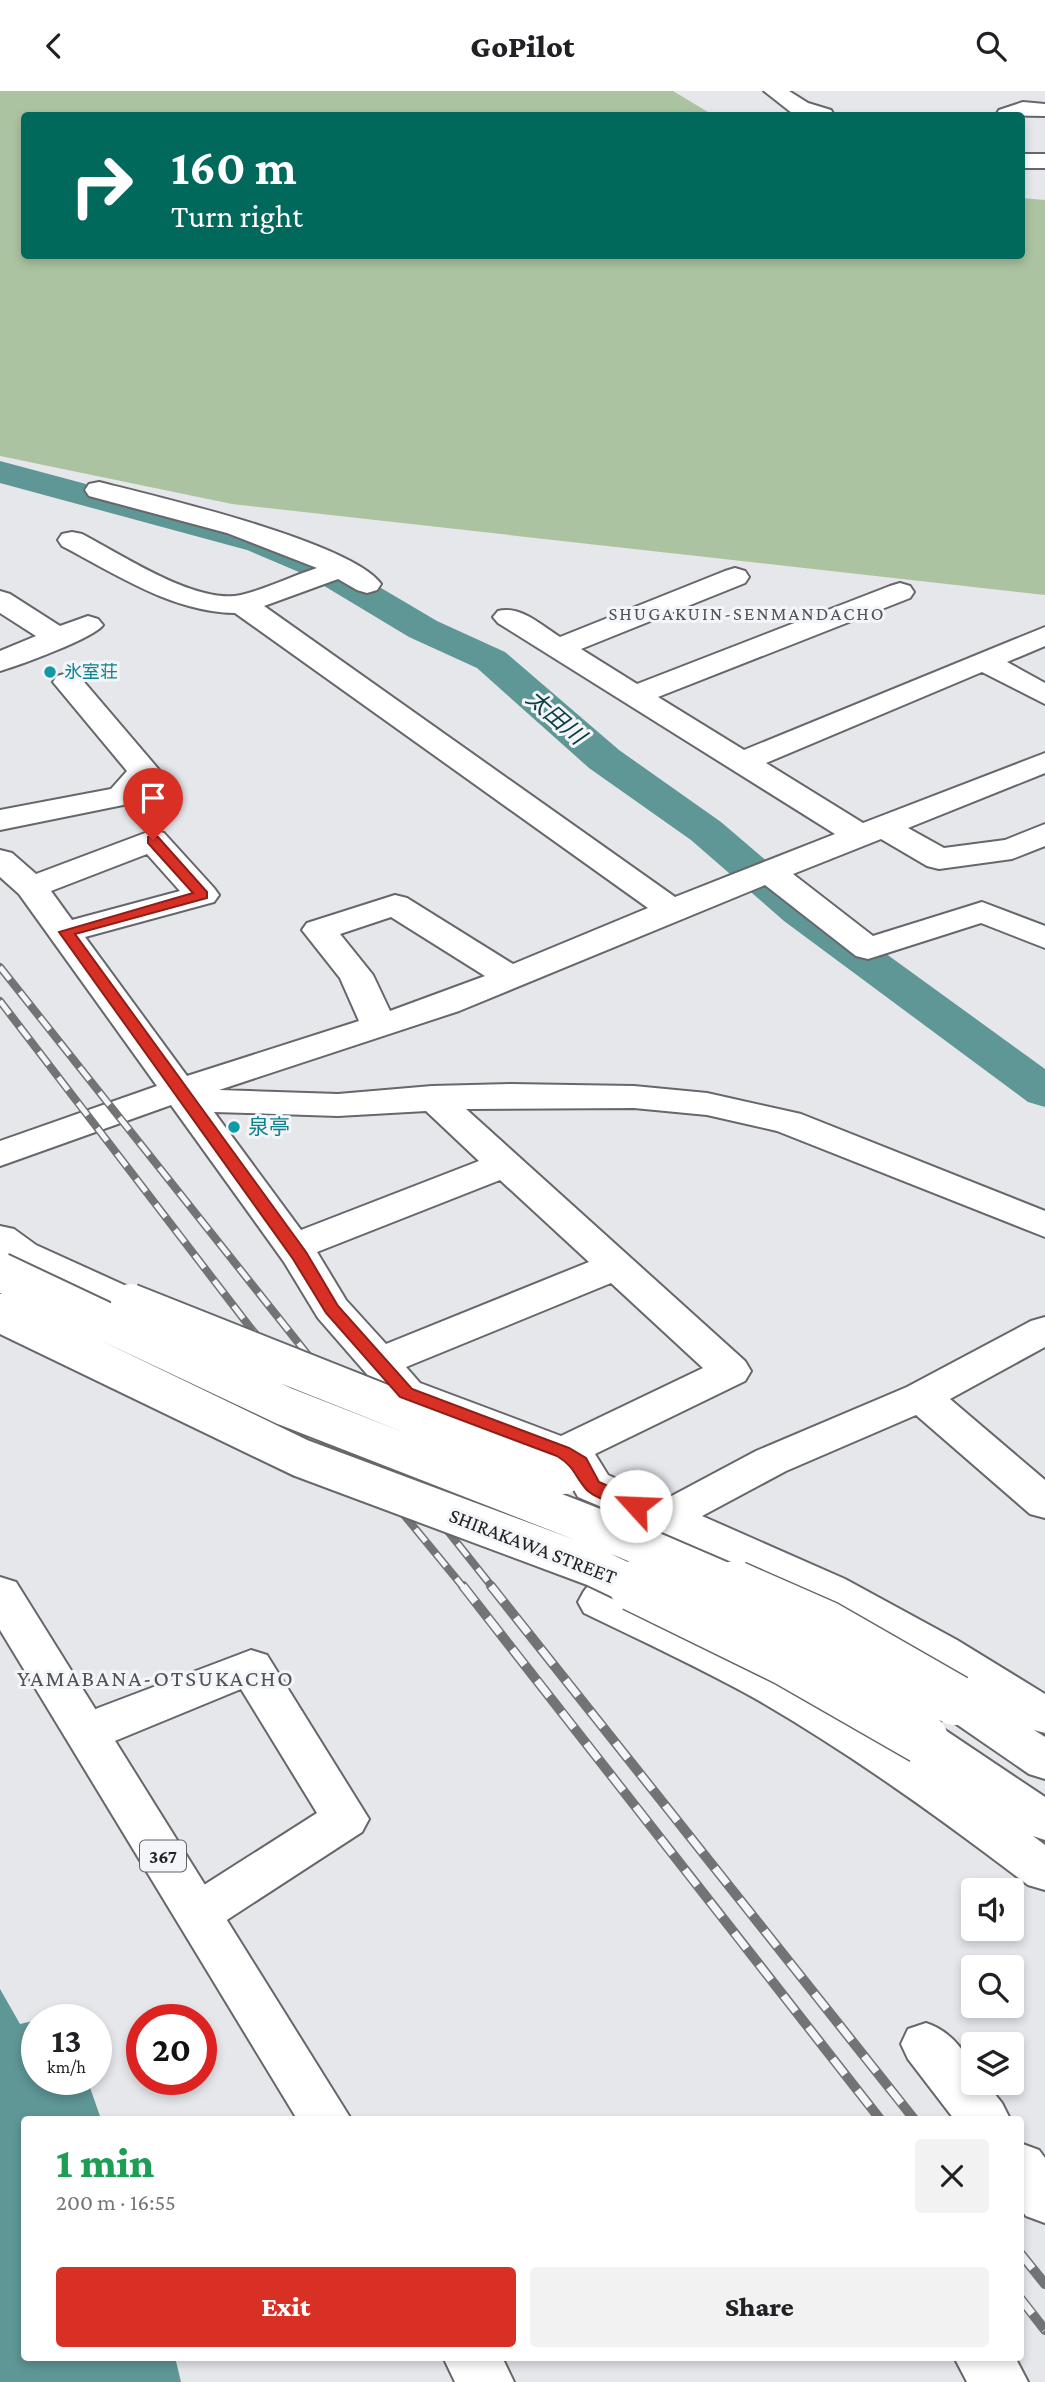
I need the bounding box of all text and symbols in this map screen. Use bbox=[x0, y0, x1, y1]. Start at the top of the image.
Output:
icon: back bbox=[35, 27, 73, 65]
icon: search bbox=[972, 27, 1010, 65]
text: GoPilot bbox=[470, 28, 575, 64]
icon: right bbox=[56, 140, 147, 231]
text: 160 m bbox=[171, 140, 297, 195]
text: Turn right bbox=[171, 198, 303, 234]
district label: SHUGAKUIN-SENMANDACHO bbox=[608, 603, 886, 624]
place label: 氷室荘 bbox=[64, 662, 118, 682]
marker: 氷室荘 bbox=[42, 664, 58, 680]
water label: 太田川 bbox=[521, 685, 593, 751]
pin bbox=[123, 768, 183, 840]
icon: arrive bbox=[134, 779, 172, 817]
place label: 泉亭 bbox=[248, 1115, 290, 1139]
marker: 泉亭 bbox=[226, 1119, 242, 1135]
position arrow bbox=[599, 1469, 673, 1543]
street label: SHIRAKAWA STREET bbox=[446, 1503, 621, 1589]
district label: YAMABANA-OTSUKACHO bbox=[17, 1665, 295, 1691]
road number: 367 bbox=[140, 1841, 186, 1871]
map controls bbox=[961, 1878, 1024, 2095]
button: sound bbox=[961, 1878, 1024, 1941]
button: search bbox=[961, 1955, 1024, 2018]
speed limit sign: 20 bbox=[126, 2004, 217, 2095]
text: 13 bbox=[51, 2021, 82, 2060]
button: layers bbox=[961, 2032, 1024, 2095]
text: km/h bbox=[47, 2057, 86, 2077]
text: 1 min bbox=[56, 2139, 154, 2186]
button: close bbox=[915, 2139, 989, 2213]
text: 200 m · 16:55 bbox=[56, 2189, 176, 2215]
button: Exit bbox=[56, 2267, 516, 2347]
button: Share bbox=[530, 2267, 989, 2347]

